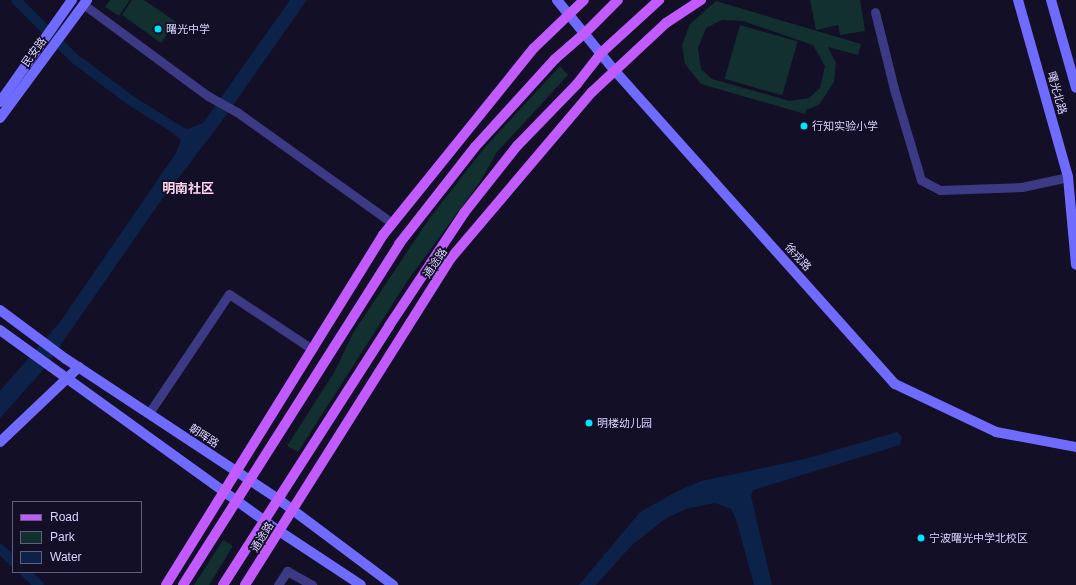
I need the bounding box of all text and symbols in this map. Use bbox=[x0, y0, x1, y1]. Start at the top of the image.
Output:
place label: 曙光中学 bbox=[166, 22, 210, 36]
marker: 曙光中学 bbox=[153, 24, 163, 34]
street label: 民安路 bbox=[19, 35, 49, 69]
street label: 曙光北路 bbox=[1045, 70, 1069, 116]
place label: 行知实验小学 bbox=[812, 119, 878, 133]
marker: 行知实验小学 bbox=[799, 121, 809, 131]
district label: 明南社区 bbox=[162, 181, 214, 197]
street label: 徐戎路 bbox=[782, 240, 814, 274]
street label: 通途路 bbox=[420, 246, 450, 280]
place label: 明楼幼儿园 bbox=[597, 416, 652, 430]
marker: 明楼幼儿园 bbox=[584, 418, 594, 428]
street label: 朝晖路 bbox=[187, 421, 221, 451]
legend bbox=[12, 501, 142, 573]
text: Road bbox=[50, 510, 79, 524]
street label: 通途路 bbox=[248, 520, 276, 554]
text: Park bbox=[50, 530, 75, 544]
place label: 宁波曙光中学北校区 bbox=[929, 531, 1028, 545]
marker: 宁波曙光中学北校区 bbox=[916, 533, 926, 543]
text: Water bbox=[50, 550, 82, 564]

